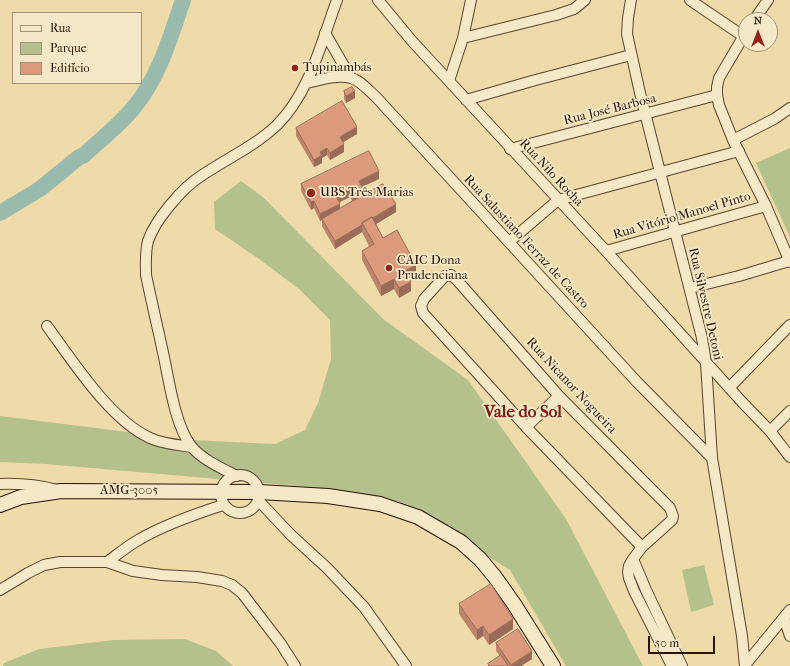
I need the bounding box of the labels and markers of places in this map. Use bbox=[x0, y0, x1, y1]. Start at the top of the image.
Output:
place label: Tupinambás bbox=[303, 60, 372, 76]
marker: Tupinambás bbox=[290, 63, 300, 73]
place label: UBS Três Marias bbox=[320, 185, 413, 201]
marker: UBS Três Marias bbox=[305, 187, 317, 199]
place label: CAIC Dona Prudenciana bbox=[397, 253, 468, 284]
marker: CAIC Dona Prudenciana bbox=[384, 263, 394, 273]

